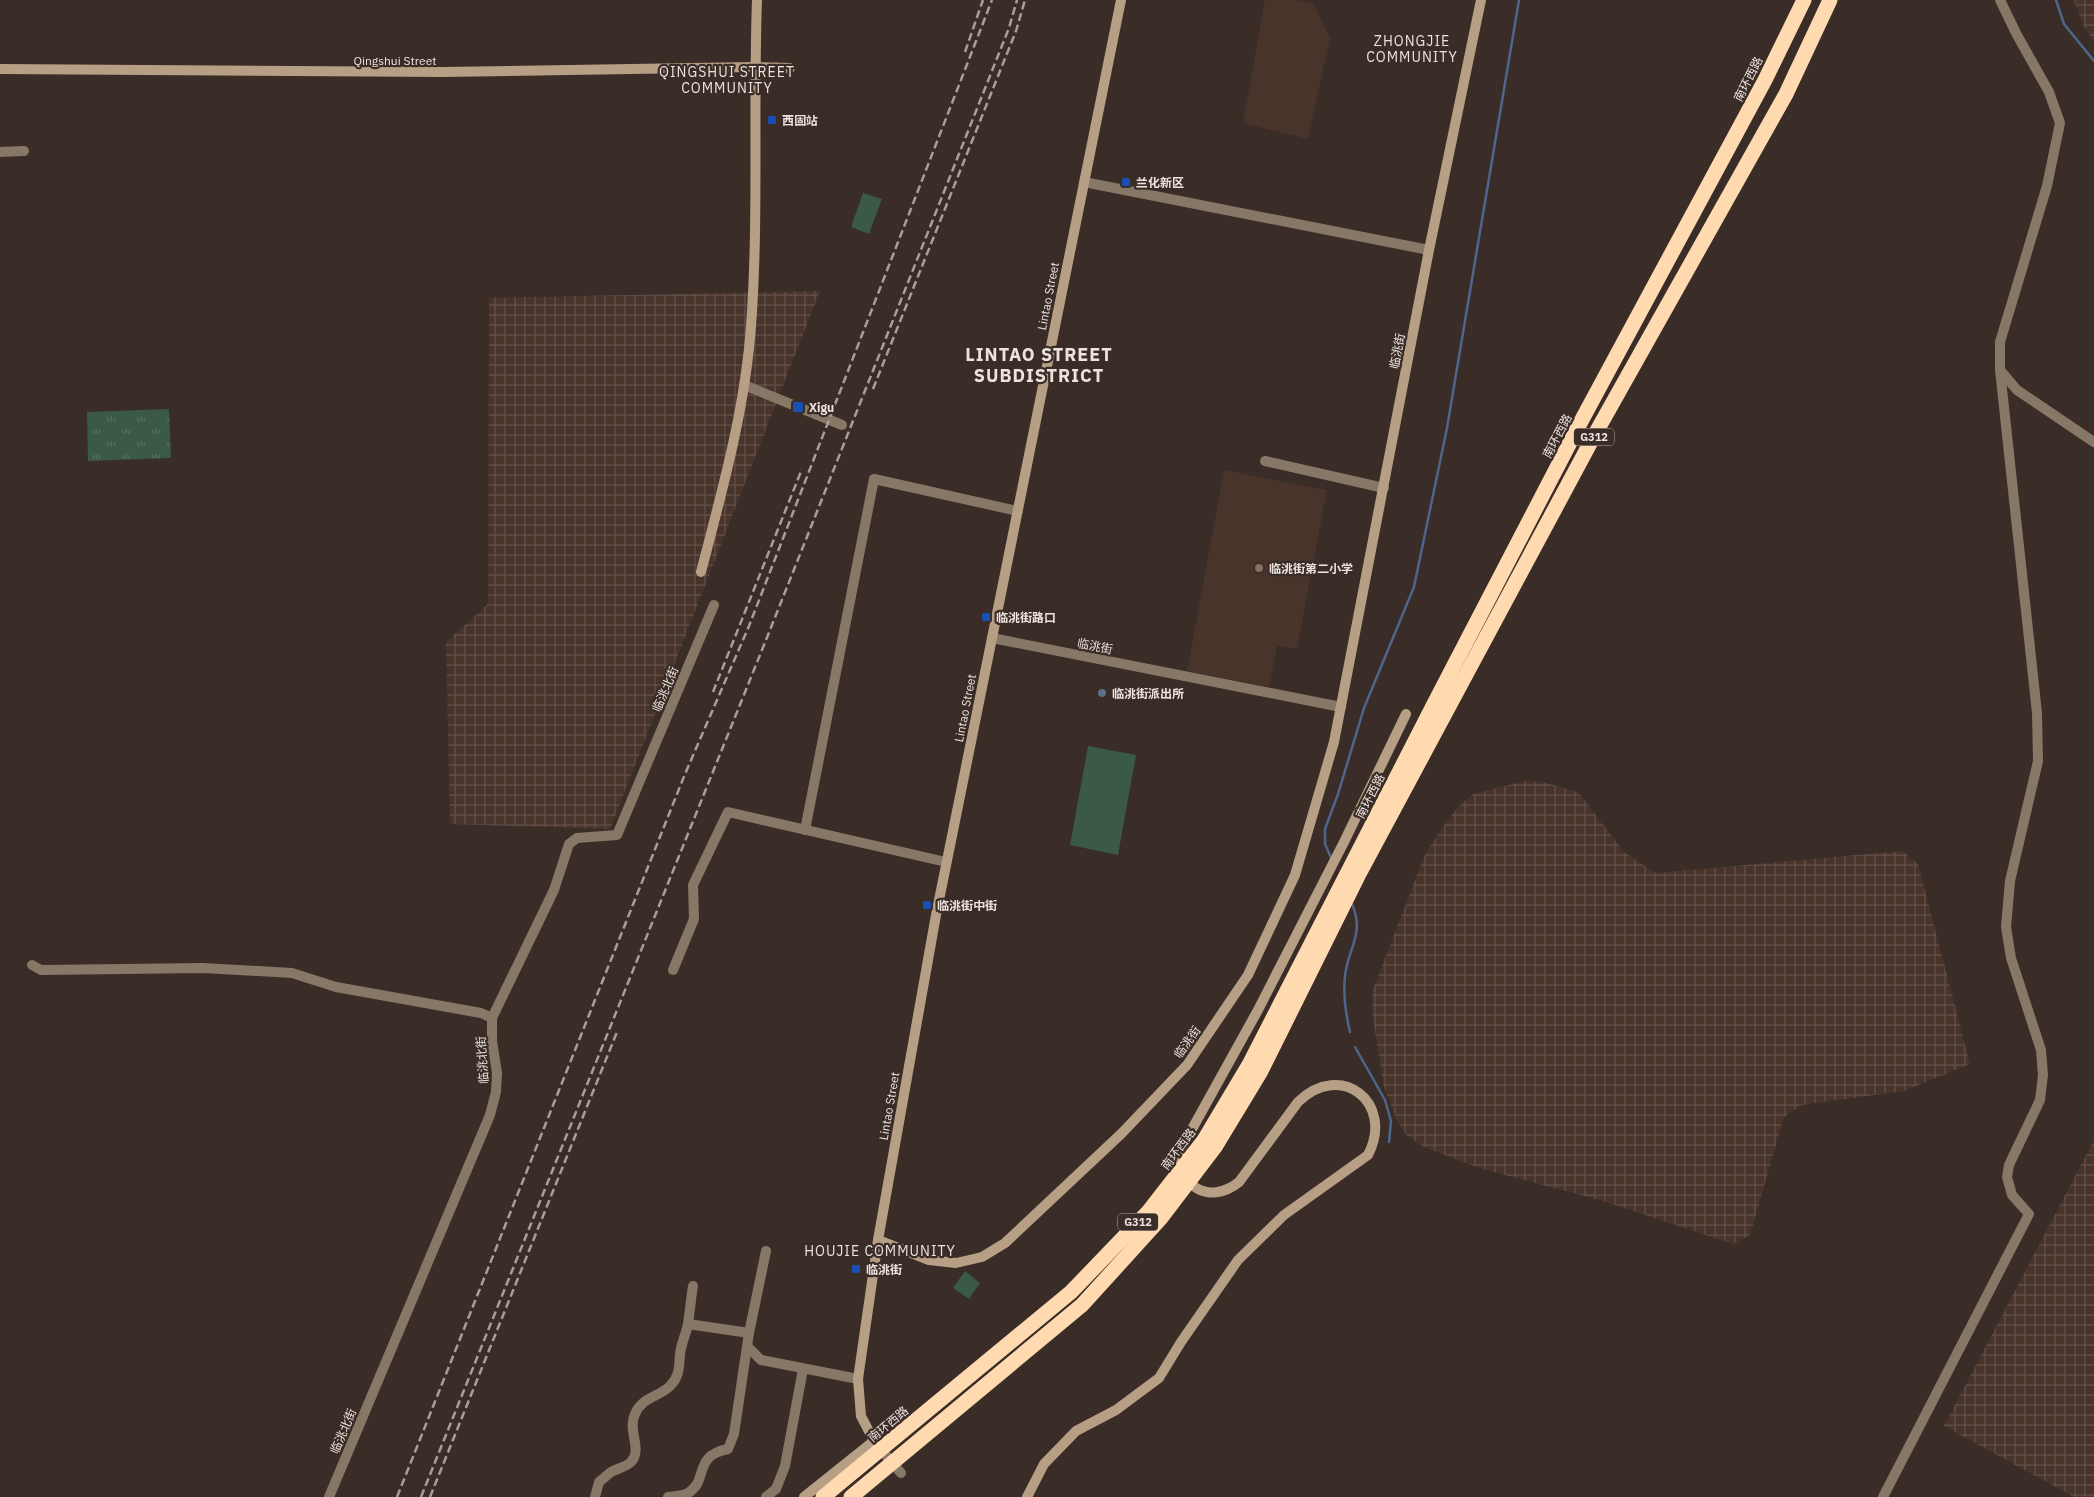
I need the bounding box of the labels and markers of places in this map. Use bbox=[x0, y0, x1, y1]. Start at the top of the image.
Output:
place label: 西固站 bbox=[782, 113, 818, 128]
marker: 西固站 bbox=[766, 114, 778, 126]
place label: 兰化新区 bbox=[1136, 175, 1184, 190]
marker: 兰化新区 bbox=[1120, 176, 1132, 188]
marker: Xigu bbox=[791, 400, 805, 414]
place label: Xigu bbox=[809, 400, 834, 415]
place label: 临洮街第二小学 bbox=[1269, 561, 1353, 576]
marker: 临洮街第二小学 bbox=[1253, 562, 1265, 574]
place label: 临洮街路口 bbox=[996, 610, 1056, 625]
marker: 临洮街路口 bbox=[980, 611, 992, 623]
place label: 临洮街派出所 bbox=[1112, 686, 1184, 701]
marker: 临洮街派出所 bbox=[1096, 687, 1108, 699]
place label: 临洮街中街 bbox=[937, 898, 997, 913]
marker: 临洮街中街 bbox=[921, 899, 933, 911]
place label: 临洮街 bbox=[866, 1262, 902, 1277]
marker: 临洮街 bbox=[850, 1263, 862, 1275]

